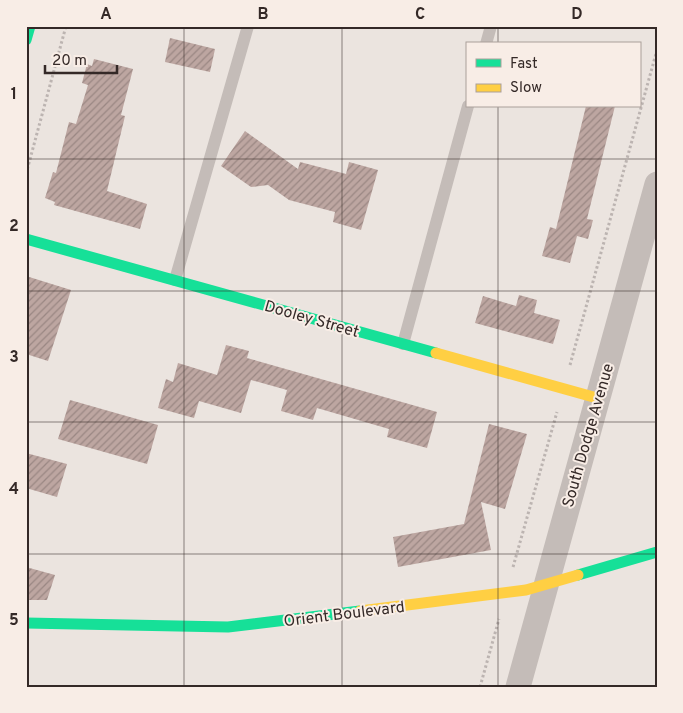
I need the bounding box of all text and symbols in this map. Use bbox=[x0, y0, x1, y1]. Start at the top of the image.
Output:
text: A bbox=[100, 5, 112, 25]
text: B bbox=[257, 5, 269, 25]
text: C bbox=[415, 5, 425, 25]
text: D bbox=[571, 5, 583, 25]
scale bar bbox=[45, 42, 118, 74]
legend bbox=[466, 42, 640, 108]
text: 20 m bbox=[52, 52, 87, 71]
text: Fast bbox=[510, 55, 538, 74]
text: Slow bbox=[510, 79, 542, 98]
text: 1 bbox=[11, 85, 17, 105]
text: 2 bbox=[9, 217, 19, 237]
street label: Dooley Street bbox=[262, 297, 361, 343]
text: 3 bbox=[9, 348, 19, 368]
street label: South Dodge Avenue bbox=[559, 361, 619, 510]
text: 4 bbox=[9, 480, 19, 500]
street label: Orient Boulevard bbox=[283, 598, 406, 632]
text: 5 bbox=[9, 611, 19, 631]

